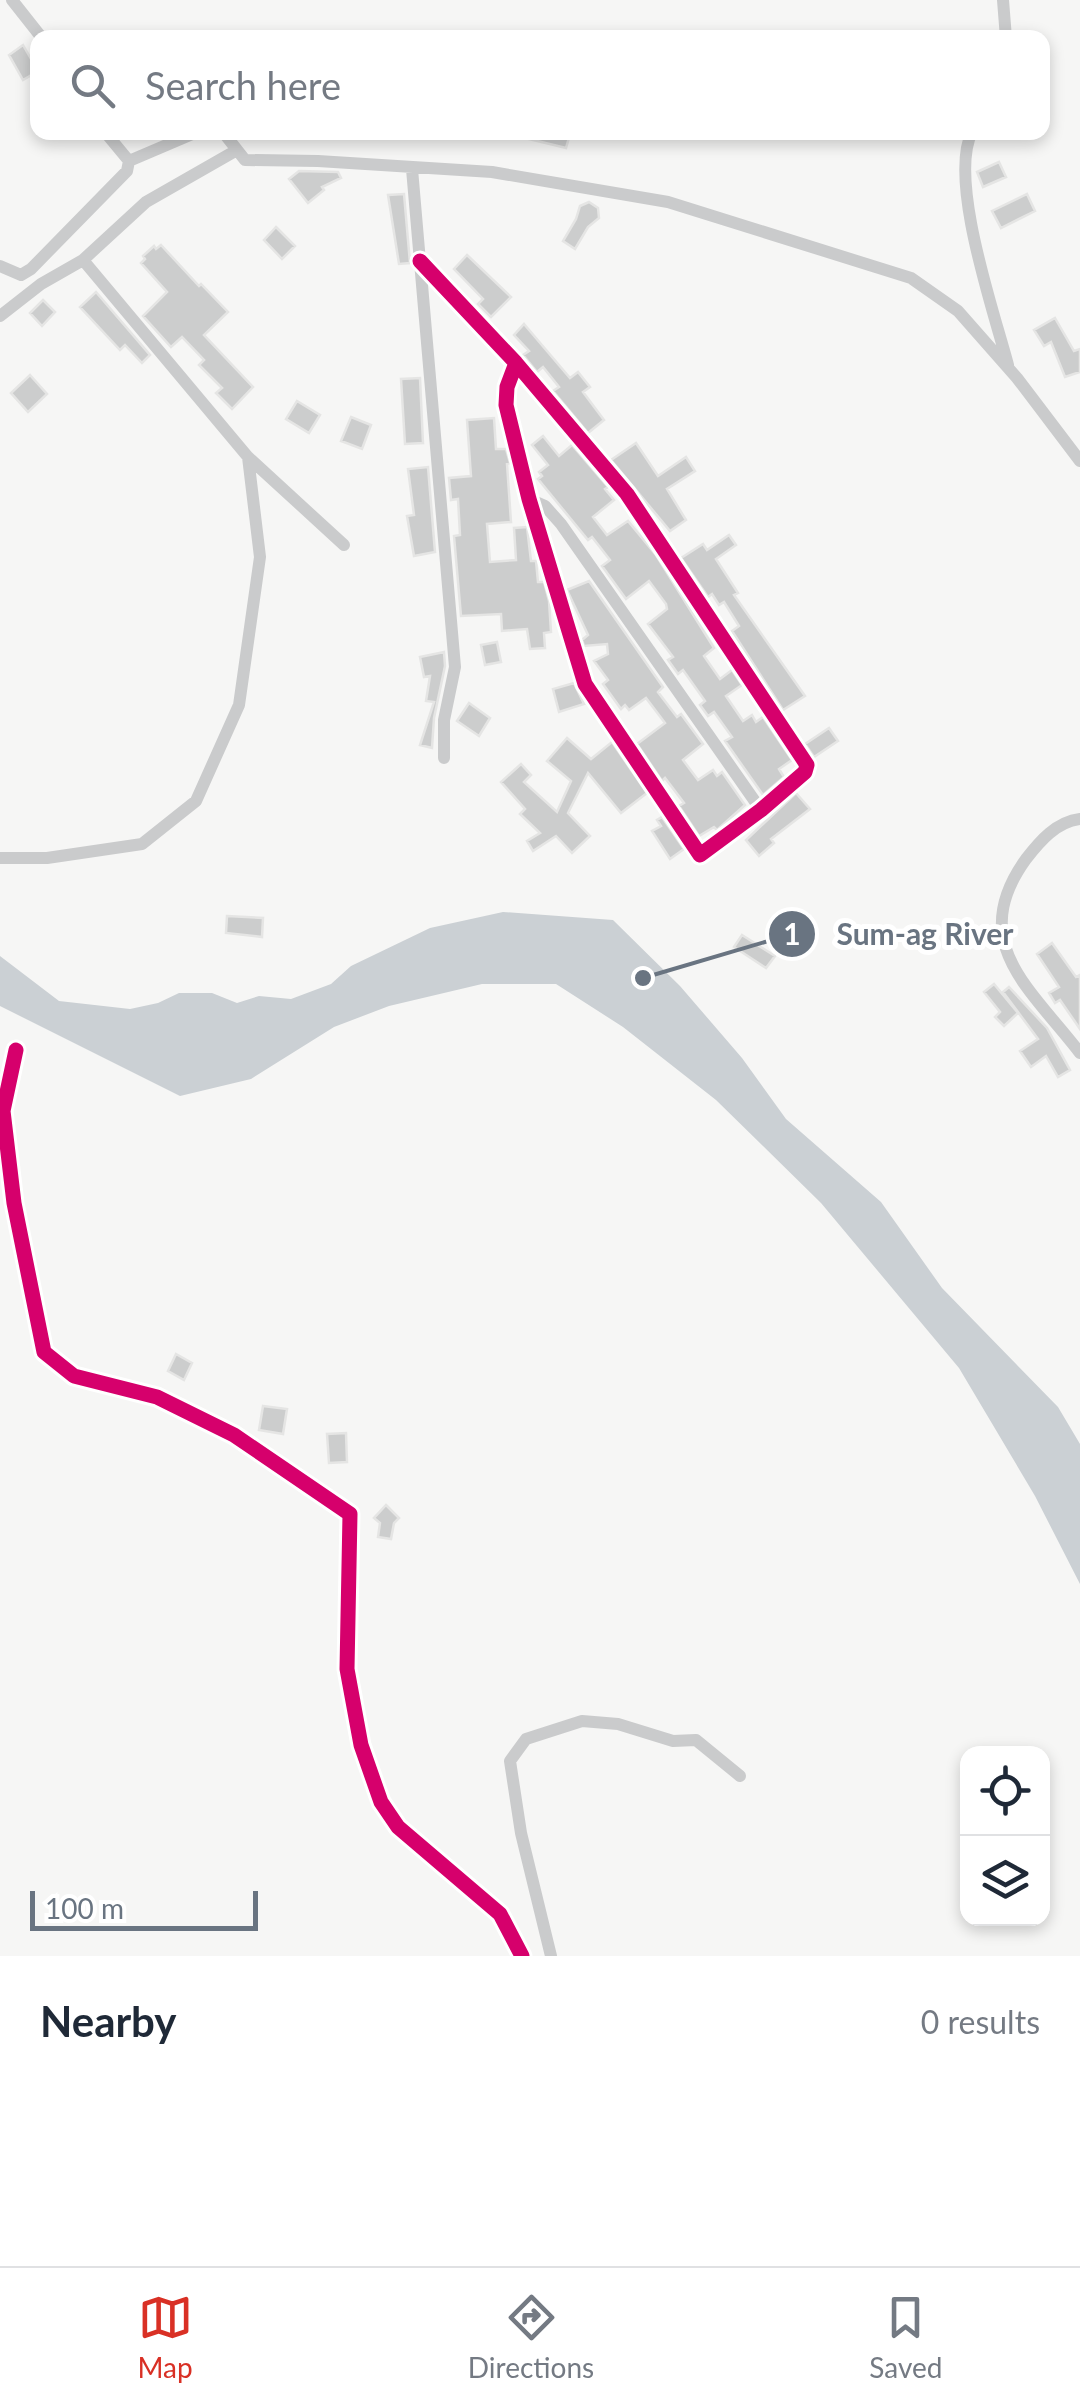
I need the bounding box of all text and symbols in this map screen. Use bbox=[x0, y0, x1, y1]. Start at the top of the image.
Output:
search box bbox=[30, 30, 1050, 140]
icon: search bbox=[65, 58, 120, 113]
text: Search here bbox=[145, 62, 341, 108]
callout: Sum-ag River bbox=[767, 904, 1034, 964]
text: 1 bbox=[783, 915, 801, 951]
text: Sum-ag River bbox=[836, 915, 1014, 951]
map controls bbox=[960, 1746, 1050, 1926]
button: locate bbox=[960, 1746, 1050, 1836]
button: layers bbox=[960, 1836, 1050, 1926]
scale bar bbox=[30, 1886, 258, 1930]
text: 100 m bbox=[45, 1891, 124, 1925]
text: Nearby bbox=[40, 1996, 177, 2046]
text: 0 results bbox=[921, 2002, 1040, 2041]
tab: Map bbox=[138, 2290, 193, 2384]
tab: Directions bbox=[468, 2290, 594, 2384]
tab: Saved bbox=[869, 2290, 942, 2384]

